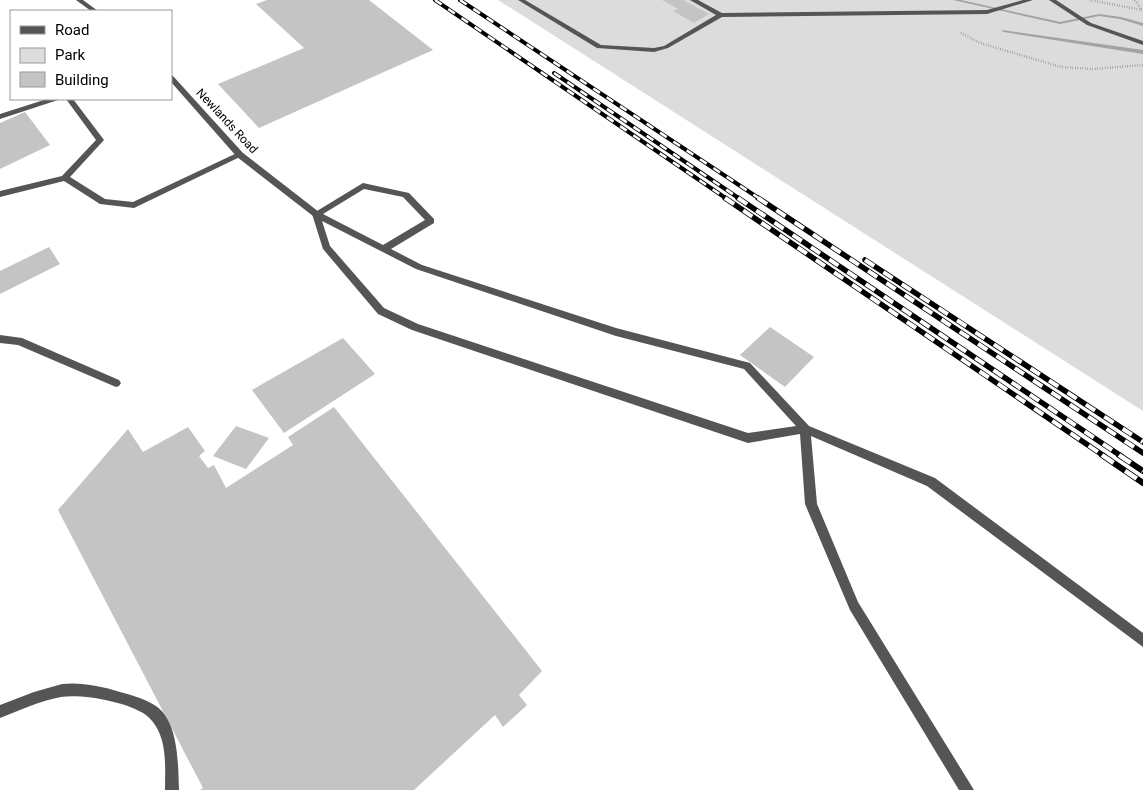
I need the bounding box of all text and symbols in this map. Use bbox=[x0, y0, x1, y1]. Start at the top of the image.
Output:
legend bbox=[10, 10, 172, 100]
text: Road bbox=[55, 21, 89, 39]
text: Park bbox=[55, 46, 86, 64]
text: Building bbox=[55, 71, 109, 89]
street label: Newlands Road bbox=[193, 86, 261, 156]

